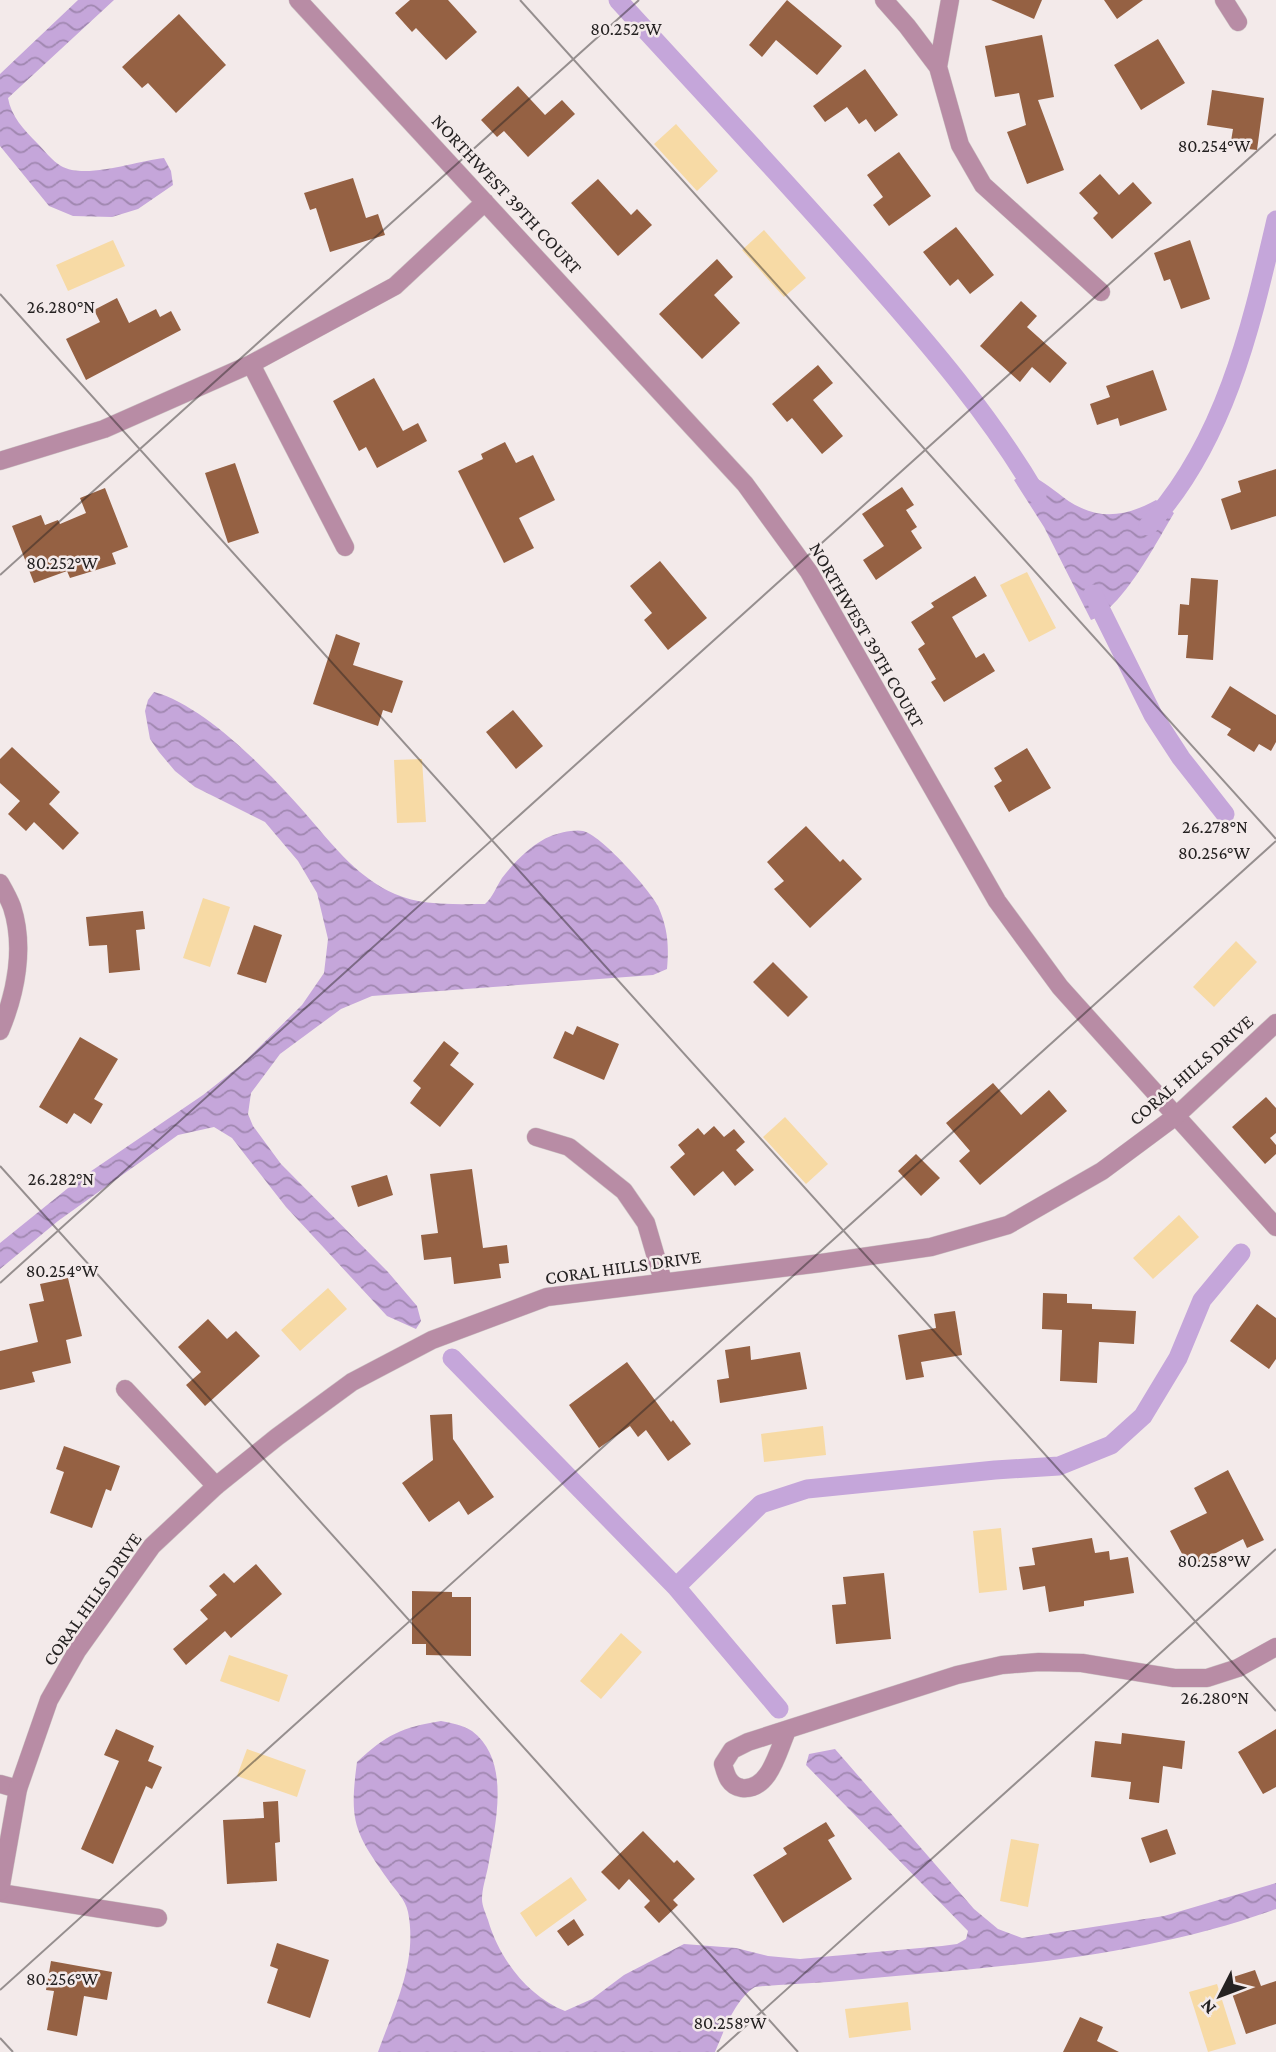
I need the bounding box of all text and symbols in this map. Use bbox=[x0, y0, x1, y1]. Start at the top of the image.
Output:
text: 80.252°W bbox=[590, 19, 662, 39]
street label: NORTHWEST 39TH COURT bbox=[428, 110, 587, 278]
text: 80.254°W bbox=[1178, 136, 1251, 156]
text: 26.280°N bbox=[27, 297, 95, 317]
street label: NORTHWEST 39TH COURT bbox=[805, 539, 929, 732]
text: 80.252°W bbox=[26, 553, 98, 573]
text: 26.278°N bbox=[1182, 817, 1248, 837]
text: 80.256°W bbox=[1178, 843, 1251, 863]
street label: CORAL HILLS DRIVE bbox=[1125, 1010, 1257, 1130]
text: 26.282°N bbox=[28, 1169, 94, 1189]
street label: CORAL HILLS DRIVE bbox=[544, 1246, 702, 1288]
text: 80.254°W bbox=[26, 1261, 99, 1281]
street label: CORAL HILLS DRIVE bbox=[38, 1529, 146, 1669]
text: 80.258°W bbox=[1177, 1551, 1251, 1571]
text: 26.280°N bbox=[1181, 1688, 1249, 1708]
north arrow bbox=[1185, 1961, 1255, 2031]
text: 80.256°W bbox=[26, 1969, 99, 1989]
text: N bbox=[1196, 1995, 1220, 2019]
text: 80.258°W bbox=[693, 2013, 767, 2033]

